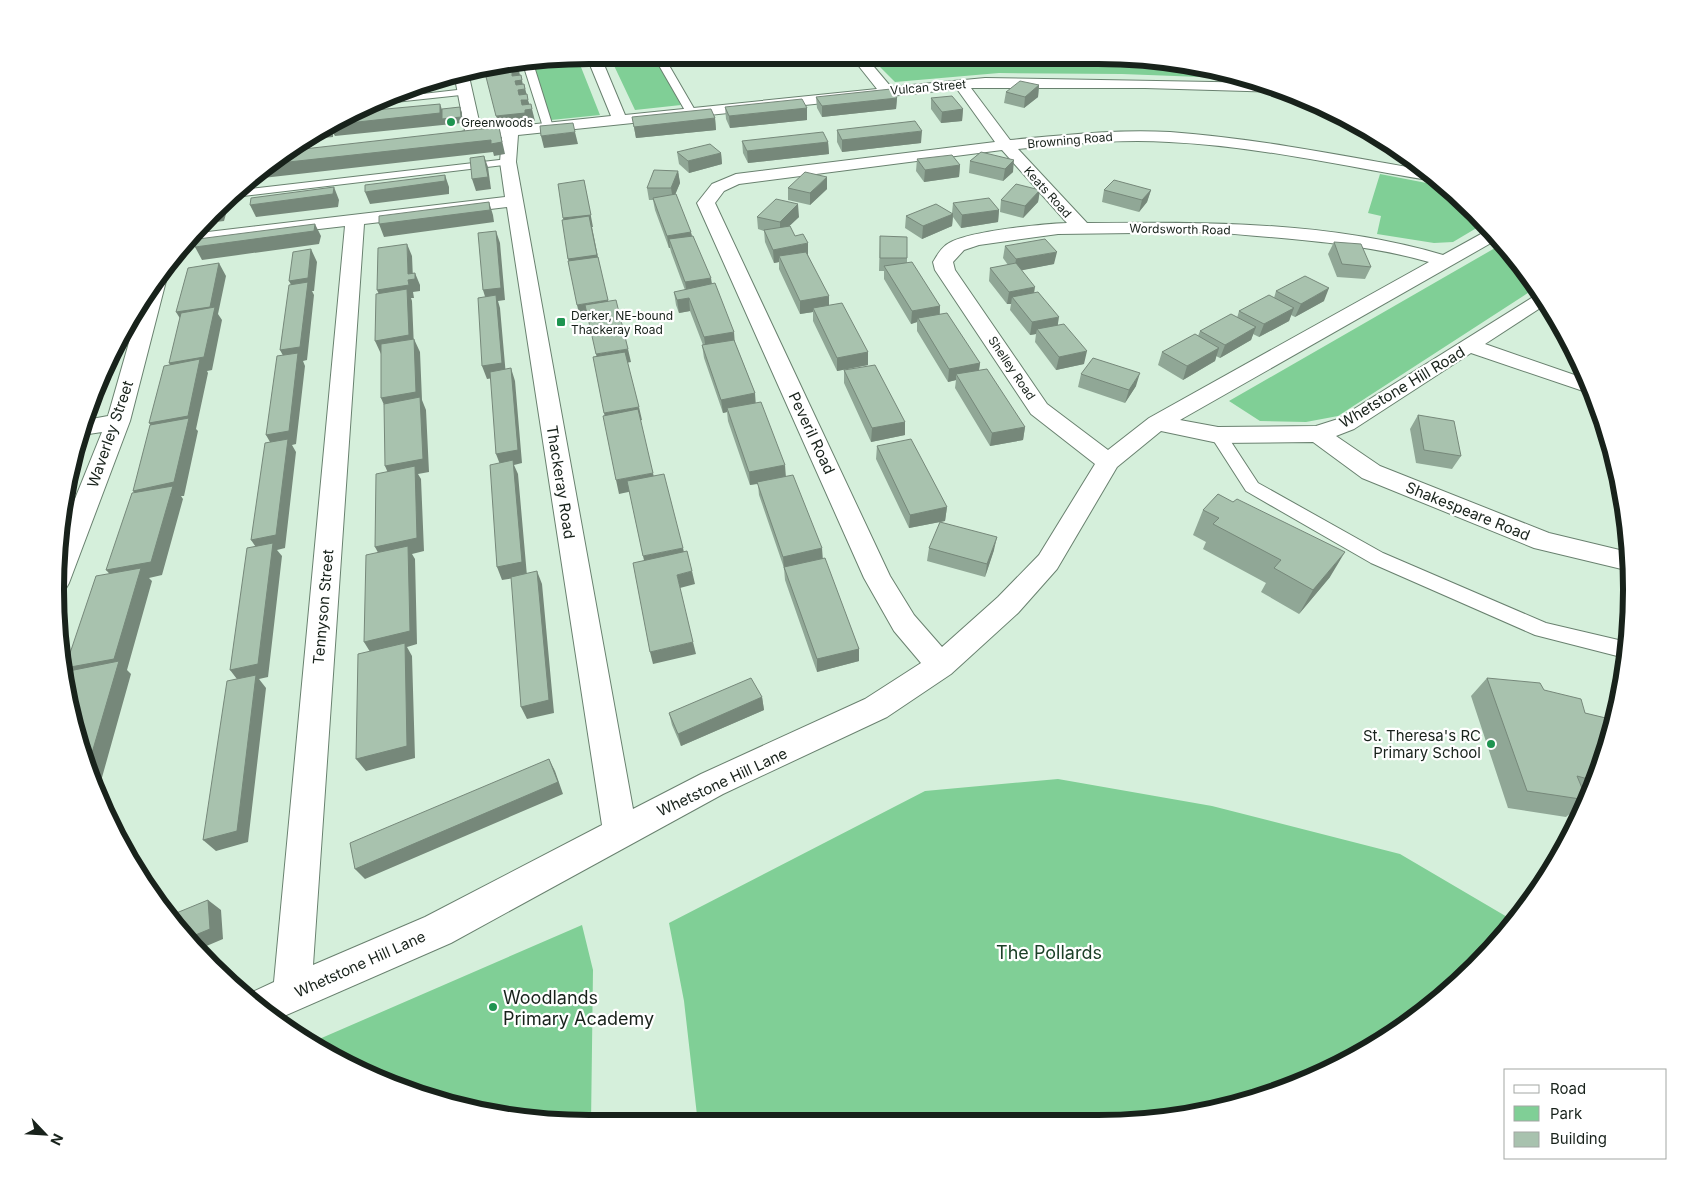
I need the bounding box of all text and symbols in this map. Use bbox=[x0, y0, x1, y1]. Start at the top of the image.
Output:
street label: Vulcan Street bbox=[889, 76, 967, 98]
place label: Greenwoods bbox=[461, 115, 533, 130]
marker: Greenwoods bbox=[445, 116, 457, 128]
street label: Browning Road bbox=[1027, 129, 1113, 151]
street label: Keats Road bbox=[1021, 163, 1075, 221]
street label: Wordsworth Road bbox=[1129, 221, 1231, 237]
place label: Derker, NE-bound Thackeray Road bbox=[571, 308, 673, 337]
marker: Derker, NE-bound Thackeray Road bbox=[555, 316, 567, 328]
street label: Shelley Road bbox=[985, 333, 1039, 403]
street label: Whetstone Hill Road bbox=[1336, 342, 1468, 432]
street label: Waverley Street bbox=[83, 378, 137, 490]
street label: Peveril Road bbox=[785, 389, 839, 477]
street label: Thackeray Road bbox=[543, 424, 579, 540]
street label: Shakespeare Road bbox=[1403, 477, 1533, 545]
street label: Tennyson Street bbox=[309, 549, 338, 665]
place label: St. Theresa's RC Primary School bbox=[1363, 726, 1481, 762]
marker: St. Theresa's RC Primary School bbox=[1485, 738, 1497, 750]
street label: Whetstone Hill Lane bbox=[654, 744, 790, 820]
street label: Whetstone Hill Lane bbox=[292, 927, 428, 1001]
park label: The Pollards bbox=[996, 942, 1102, 963]
place label: Woodlands Primary Academy bbox=[503, 987, 654, 1029]
marker: Woodlands Primary Academy bbox=[487, 1001, 499, 1013]
legend bbox=[1504, 1069, 1667, 1159]
text: Road bbox=[1550, 1079, 1586, 1098]
text: Park bbox=[1550, 1104, 1583, 1123]
north arrow bbox=[20, 1109, 70, 1159]
text: Building bbox=[1550, 1129, 1607, 1148]
text: N bbox=[47, 1131, 67, 1148]

